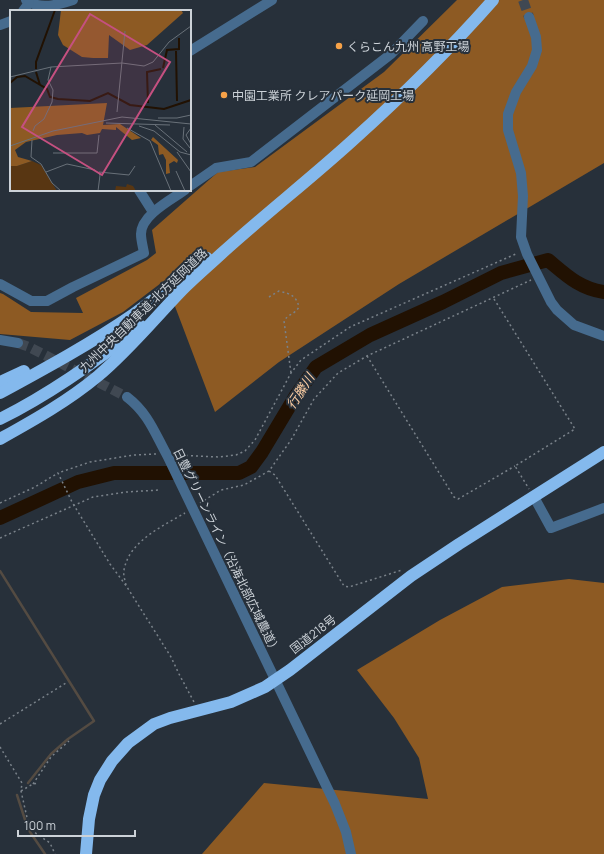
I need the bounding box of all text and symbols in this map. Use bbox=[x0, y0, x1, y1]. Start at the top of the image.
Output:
inset map bbox=[10, 10, 191, 191]
place label: くらこん九州 高野工場 bbox=[347, 38, 469, 55]
marker: くらこん九州 高野工場 bbox=[334, 41, 344, 51]
place label: 中園工業所 クレアパーク延岡工場 bbox=[232, 87, 414, 104]
marker: 中園工業所 クレアパーク延岡工場 bbox=[219, 90, 229, 100]
street label: 九州中央自動車道;北方延岡道路 bbox=[75, 244, 211, 376]
water label: 行縢川 bbox=[282, 368, 319, 412]
street label: 日豊グリーンライン（沿海北部広域農道） bbox=[170, 445, 284, 657]
street label: 国道218号 bbox=[286, 611, 340, 657]
scale bar bbox=[18, 812, 135, 838]
text: 100 m bbox=[24, 817, 56, 834]

